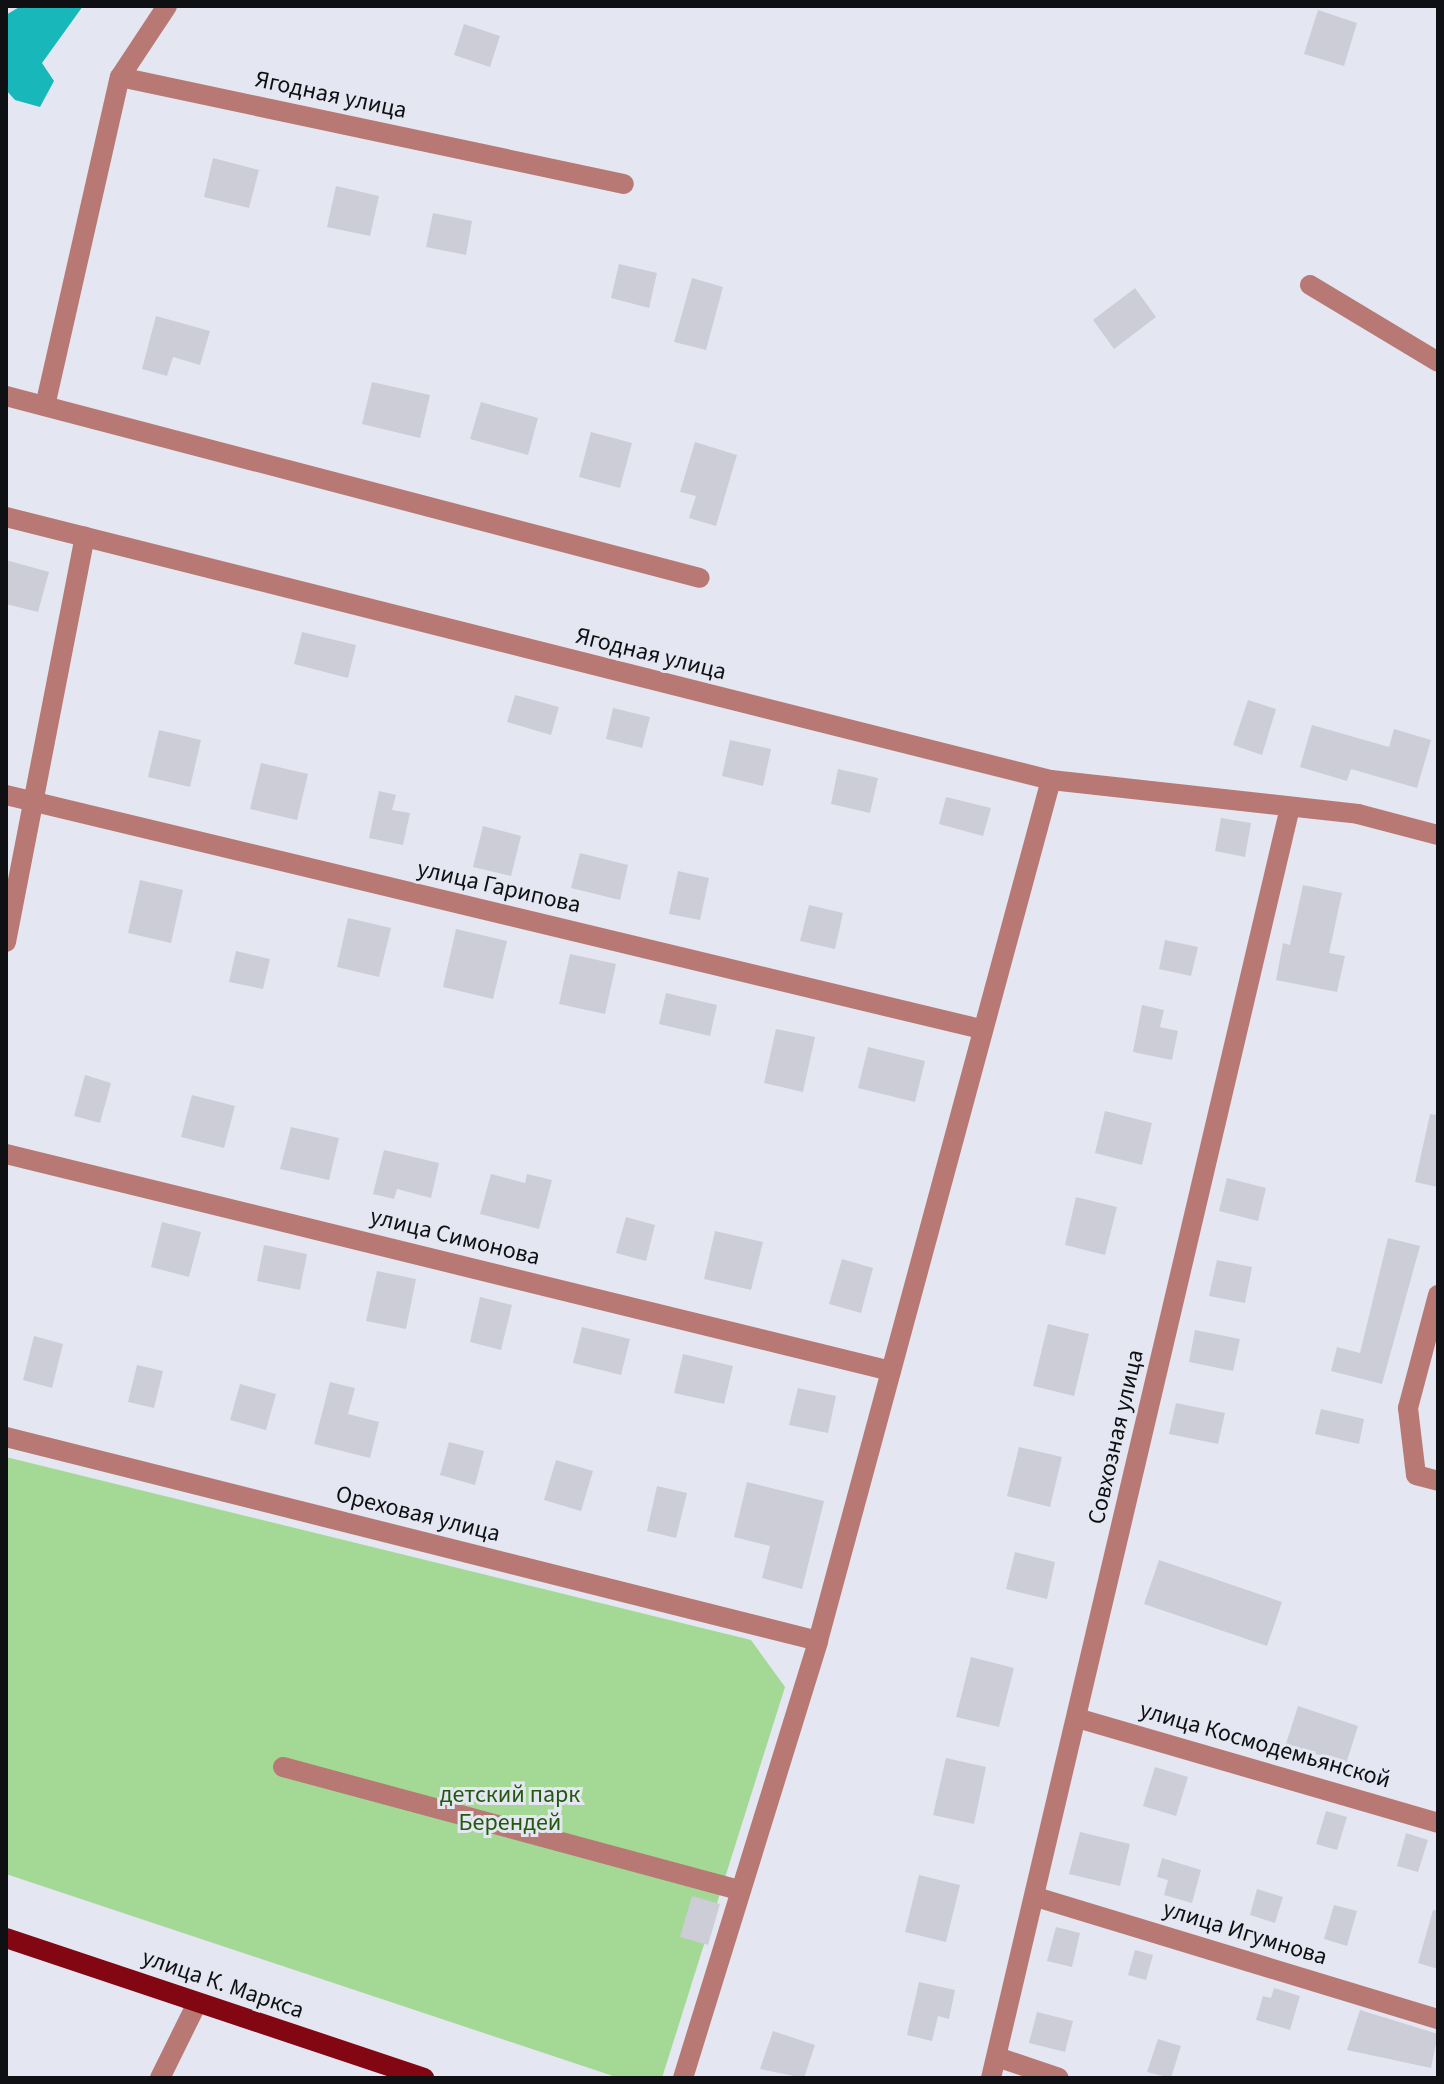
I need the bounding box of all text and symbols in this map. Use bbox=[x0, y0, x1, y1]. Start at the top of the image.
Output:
street label: Ягодная улица bbox=[253, 65, 409, 125]
street label: Ягодная улица bbox=[573, 621, 729, 687]
street label: улица Гарипова bbox=[414, 854, 584, 920]
street label: улица Симонова bbox=[367, 1202, 543, 1272]
street label: Совхозная улица bbox=[1082, 1347, 1150, 1527]
street label: Ореховая улица bbox=[333, 1480, 503, 1548]
street label: улица Космодемьянской bbox=[1136, 1695, 1394, 1795]
park label: детский парк Берендей bbox=[440, 1781, 580, 1837]
street label: улица Игумнова bbox=[1159, 1894, 1331, 1972]
street label: улица К. Маркса bbox=[138, 1943, 308, 2025]

